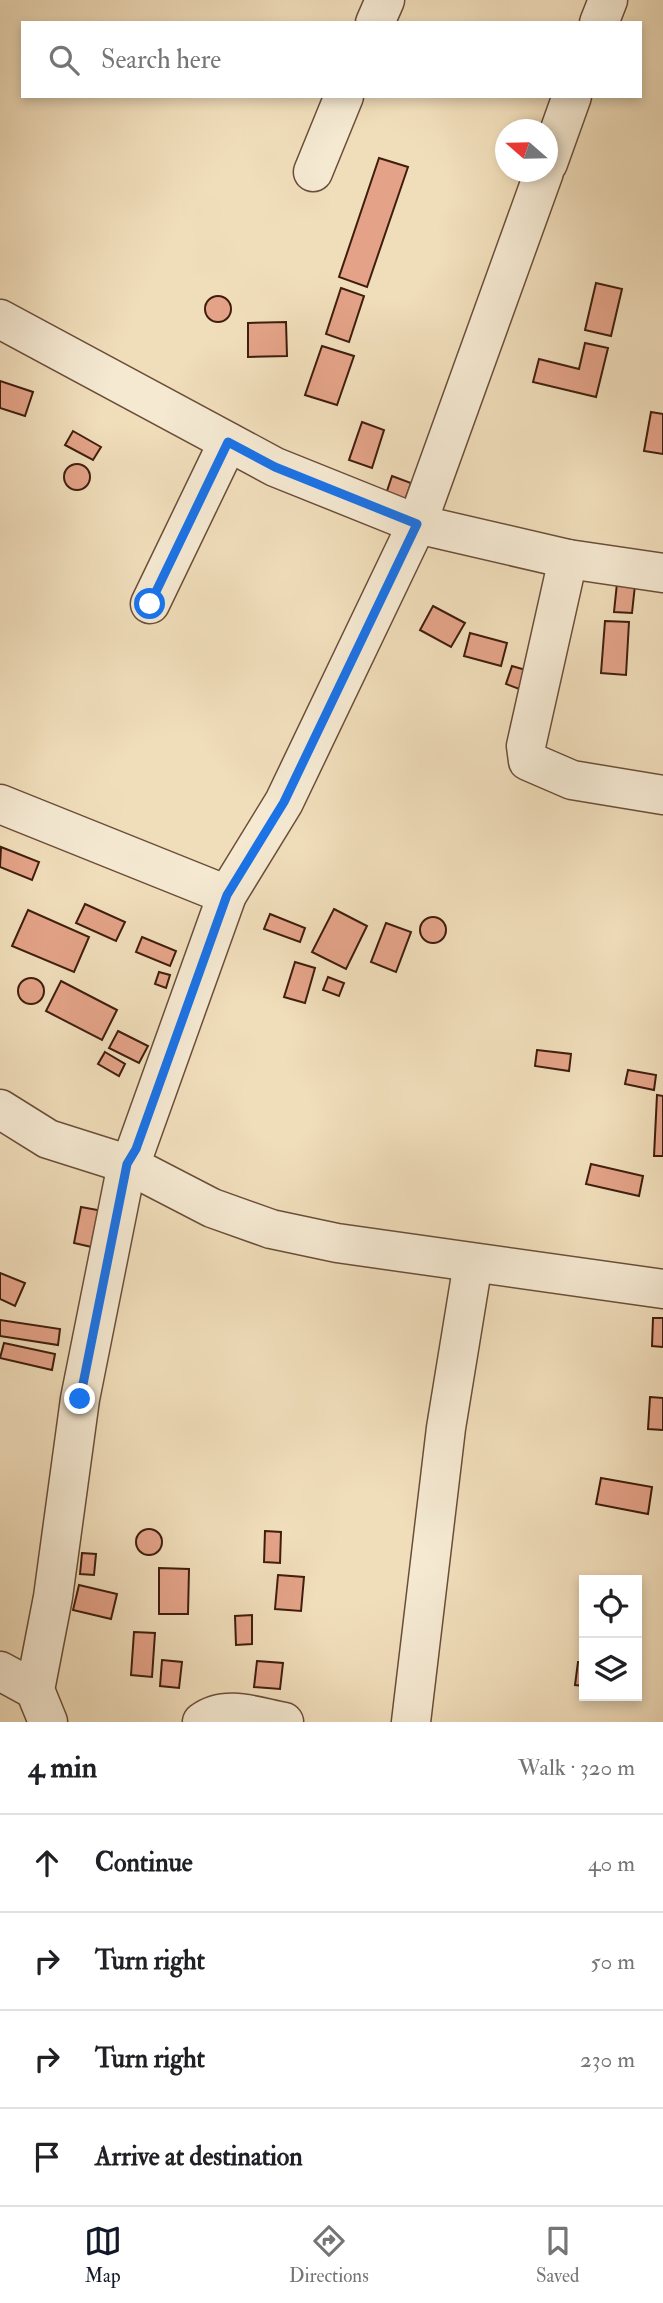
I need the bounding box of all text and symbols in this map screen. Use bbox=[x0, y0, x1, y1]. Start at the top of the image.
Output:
search box bbox=[21, 21, 642, 98]
icon: search bbox=[45, 41, 83, 79]
text: Search here bbox=[101, 44, 221, 76]
north arrow bbox=[495, 119, 558, 182]
route start bbox=[134, 588, 165, 619]
route end bbox=[64, 1383, 95, 1414]
map controls bbox=[579, 1575, 642, 1701]
button: locate bbox=[579, 1575, 642, 1638]
button: layers bbox=[579, 1638, 642, 1701]
text: 4 min bbox=[28, 1749, 97, 1786]
text: Walk · 320 m bbox=[518, 1753, 635, 1782]
icon: ahead bbox=[28, 1844, 66, 1882]
text: Continue bbox=[95, 1847, 193, 1879]
text: 40 m bbox=[588, 1849, 635, 1878]
icon: right bbox=[28, 1942, 66, 1980]
text: Turn right bbox=[95, 1945, 205, 1977]
text: 50 m bbox=[591, 1947, 635, 1976]
icon: right bbox=[28, 2040, 66, 2078]
text: Turn right bbox=[95, 2043, 205, 2075]
text: 230 m bbox=[580, 2045, 635, 2074]
icon: arrive bbox=[28, 2138, 66, 2176]
text: Arrive at destination bbox=[95, 2141, 303, 2173]
tab: Map bbox=[84, 2222, 122, 2288]
tab: Directions bbox=[289, 2222, 369, 2288]
tab: Saved bbox=[536, 2222, 579, 2288]

